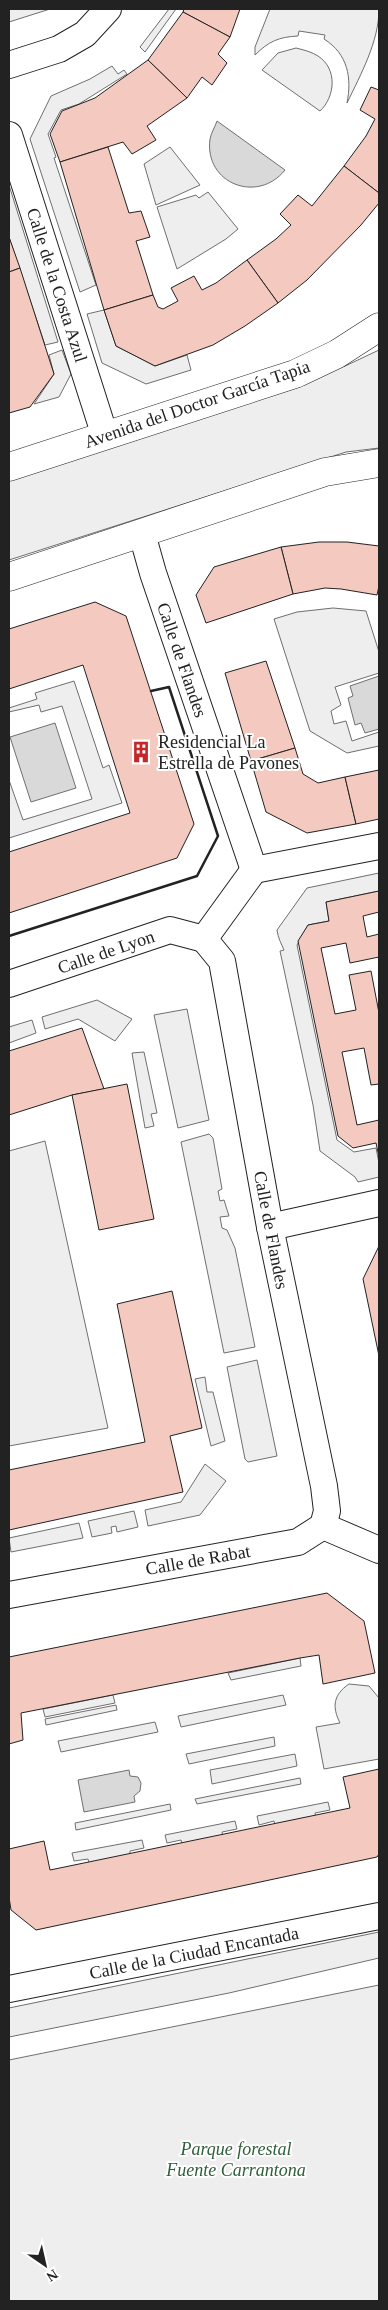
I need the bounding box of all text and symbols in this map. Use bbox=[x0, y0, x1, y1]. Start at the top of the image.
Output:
street label: Calle de la Costa Azul bbox=[23, 205, 91, 365]
street label: Avenida del Doctor García Tapia bbox=[82, 356, 312, 452]
street label: Calle de Flandes bbox=[153, 600, 211, 720]
place label: Residencial La Estrella de Pavones bbox=[158, 732, 299, 773]
building icon: Residencial La Estrella de Pavones bbox=[128, 739, 154, 765]
street label: Calle de Lyon bbox=[55, 926, 157, 978]
street label: Calle de Flandes bbox=[250, 1169, 292, 1291]
street label: Calle de Rabat bbox=[144, 1541, 252, 1579]
street label: Calle de la Ciudad Encantada bbox=[88, 1923, 300, 1983]
park label: Parque forestal Fuente Carrantona bbox=[165, 2139, 306, 2180]
north arrow bbox=[20, 2240, 70, 2290]
text: N bbox=[44, 2266, 60, 2284]

